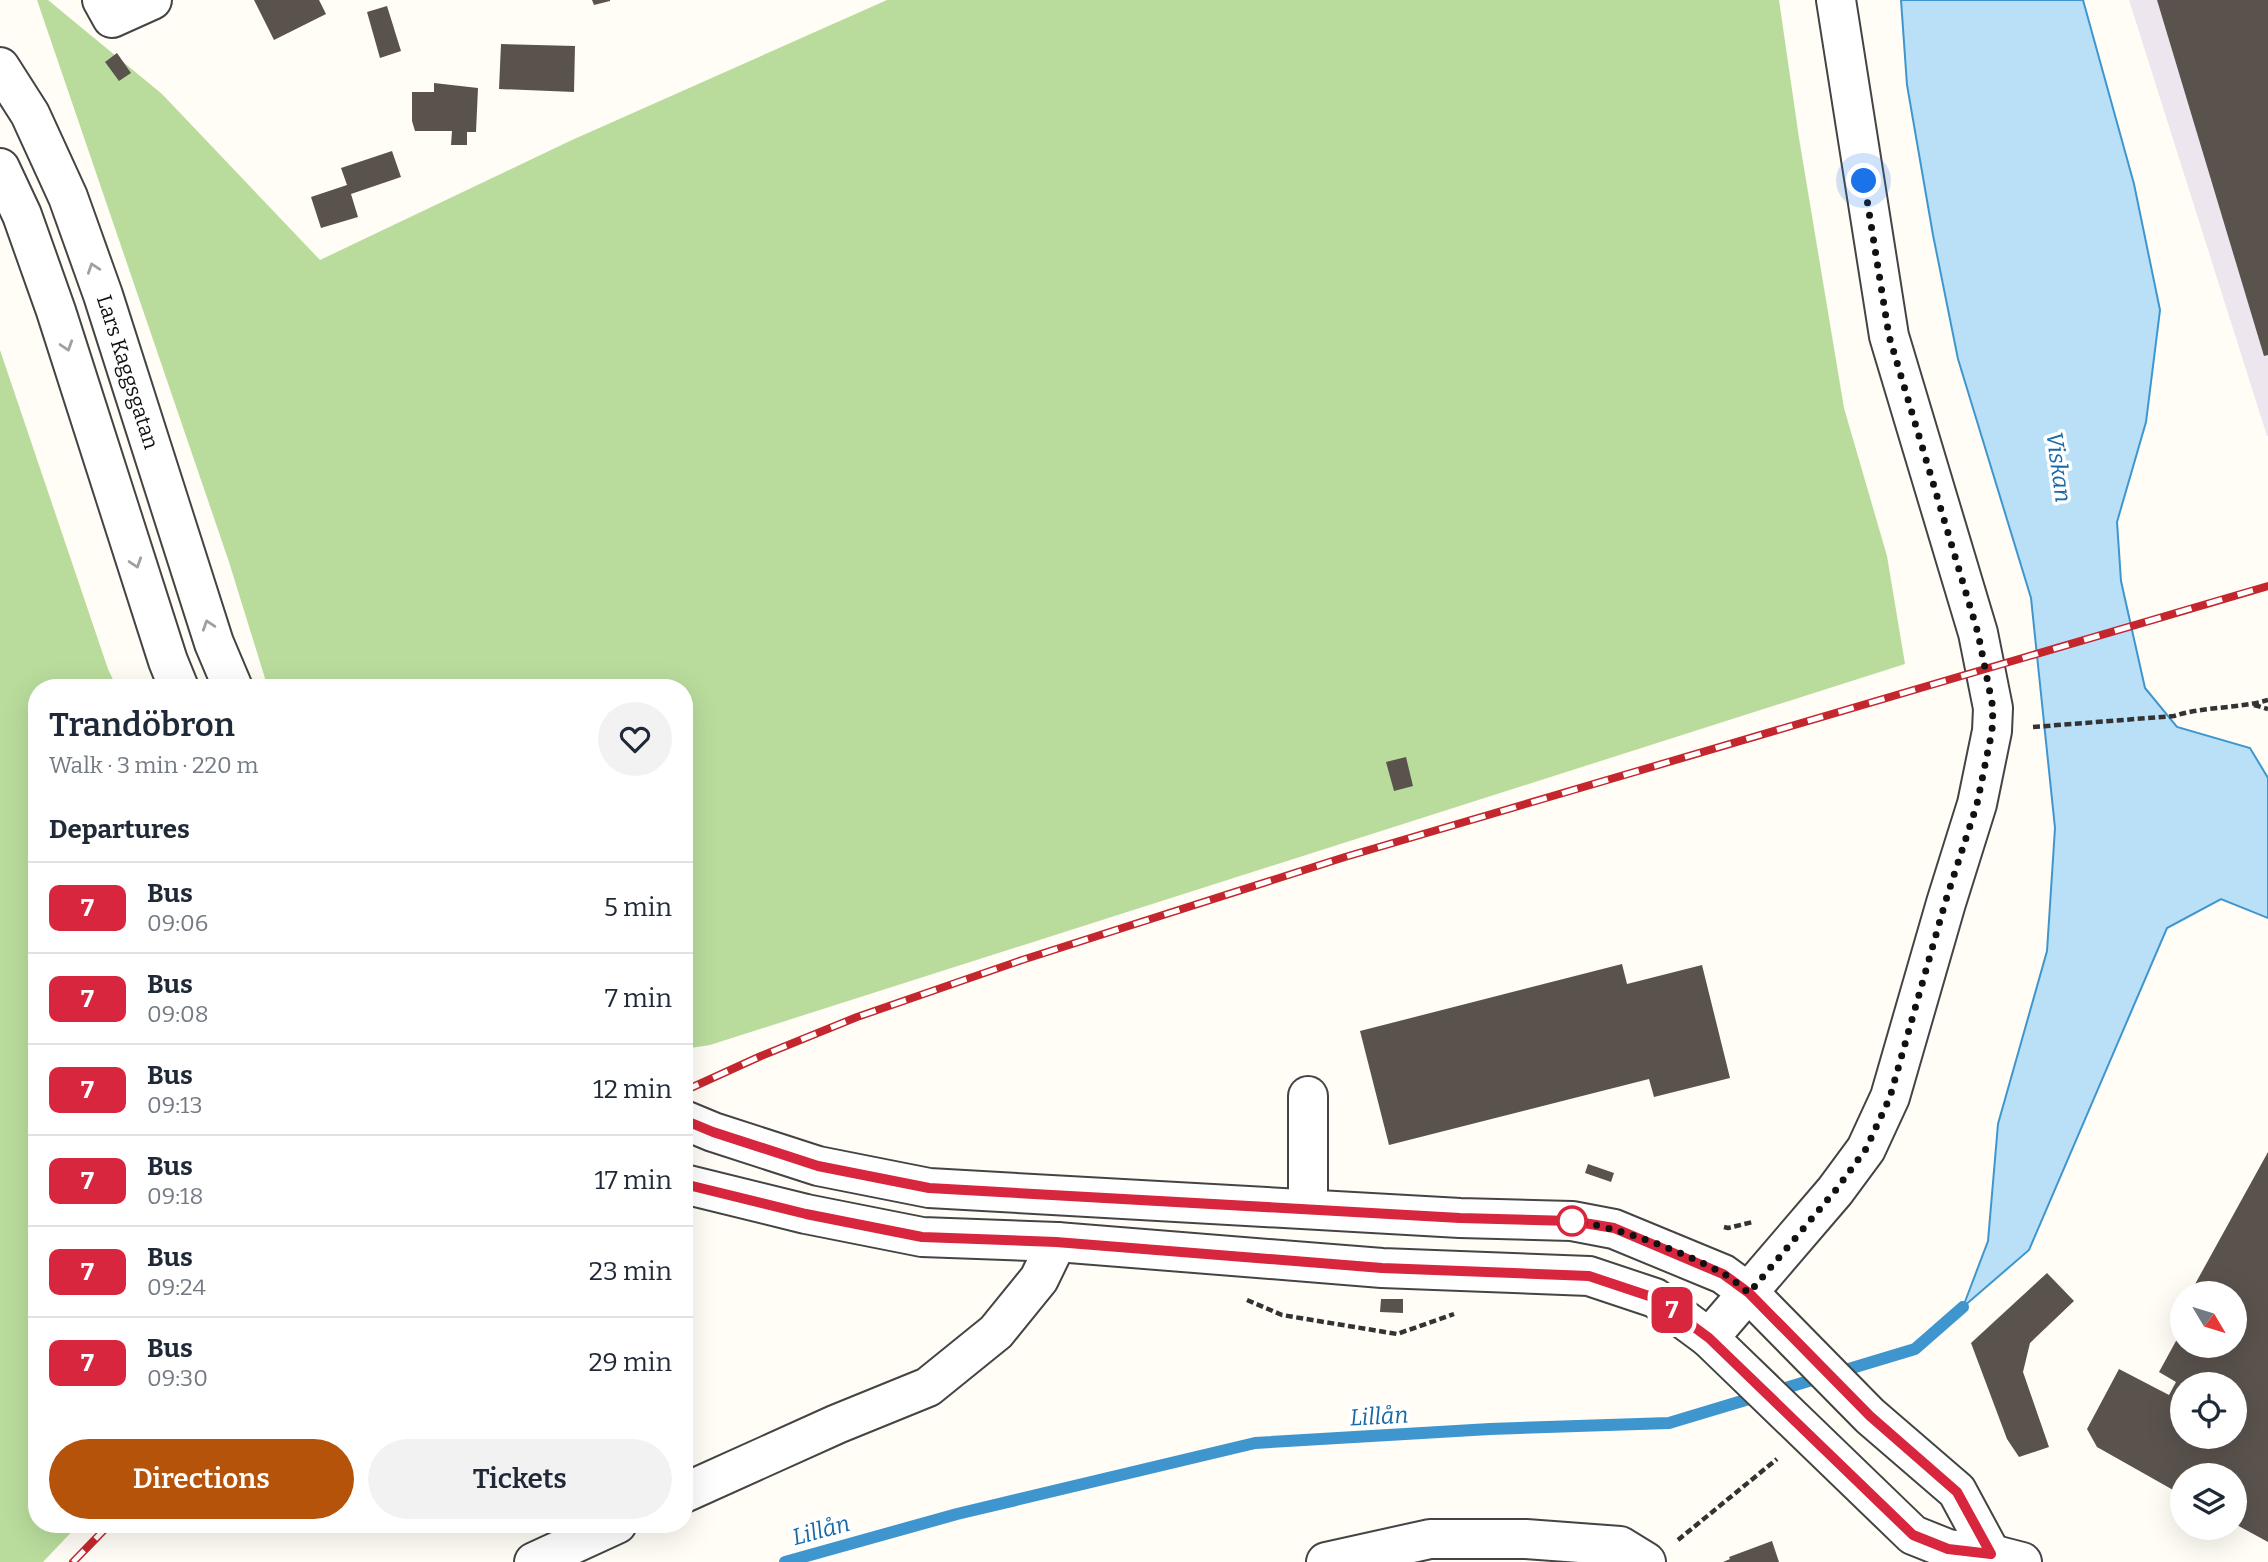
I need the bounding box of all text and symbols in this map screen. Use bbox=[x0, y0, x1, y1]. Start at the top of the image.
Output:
your location bbox=[1846, 163, 1881, 198]
one-way arrow bbox=[87, 263, 101, 275]
street label: Lars Kaggsgatan bbox=[91, 292, 164, 452]
one-way arrow bbox=[59, 340, 73, 352]
water label: Viskan bbox=[2040, 430, 2078, 504]
one-way arrow bbox=[128, 557, 143, 569]
one-way arrow bbox=[202, 619, 216, 631]
button: heart bbox=[598, 702, 672, 776]
text: Trandöbron bbox=[49, 705, 235, 745]
text: Walk · 3 min · 220 m bbox=[49, 751, 258, 779]
text: Departures bbox=[49, 814, 190, 845]
text: Bus bbox=[147, 878, 193, 909]
text: 5 min bbox=[604, 892, 672, 923]
text: 7 bbox=[81, 894, 94, 922]
text: 09:06 bbox=[147, 909, 208, 937]
text: Bus bbox=[147, 969, 193, 1000]
text: 7 min bbox=[605, 983, 672, 1014]
text: 7 bbox=[81, 985, 94, 1013]
text: 09:08 bbox=[147, 1000, 209, 1028]
text: Bus bbox=[147, 1060, 193, 1091]
text: 12 min bbox=[593, 1074, 672, 1105]
text: 7 bbox=[81, 1076, 94, 1104]
text: 09:13 bbox=[147, 1091, 203, 1119]
text: Bus bbox=[147, 1151, 193, 1182]
text: 17 min bbox=[594, 1165, 672, 1196]
text: 7 bbox=[81, 1167, 94, 1195]
text: 09:18 bbox=[147, 1182, 203, 1210]
unlabelled marker bbox=[1557, 1206, 1587, 1236]
text: Bus bbox=[147, 1242, 193, 1273]
text: 23 min bbox=[589, 1256, 672, 1287]
text: 7 bbox=[81, 1258, 94, 1286]
text: 09:24 bbox=[147, 1273, 206, 1301]
north arrow bbox=[2170, 1281, 2247, 1358]
map controls bbox=[2170, 1281, 2247, 1540]
line badge: 7 bbox=[1649, 1287, 1695, 1333]
text: 7 bbox=[1666, 1296, 1678, 1324]
text: Bus bbox=[147, 1333, 193, 1364]
text: 29 min bbox=[588, 1347, 672, 1378]
text: 7 bbox=[81, 1349, 94, 1377]
text: 09:30 bbox=[147, 1364, 208, 1392]
button: locate bbox=[2170, 1372, 2247, 1449]
water label: Lillån bbox=[1349, 1400, 1409, 1432]
button: Directions bbox=[49, 1439, 354, 1519]
button: Tickets bbox=[368, 1439, 672, 1519]
button: layers bbox=[2170, 1463, 2247, 1540]
water label: Lillån bbox=[789, 1509, 853, 1551]

